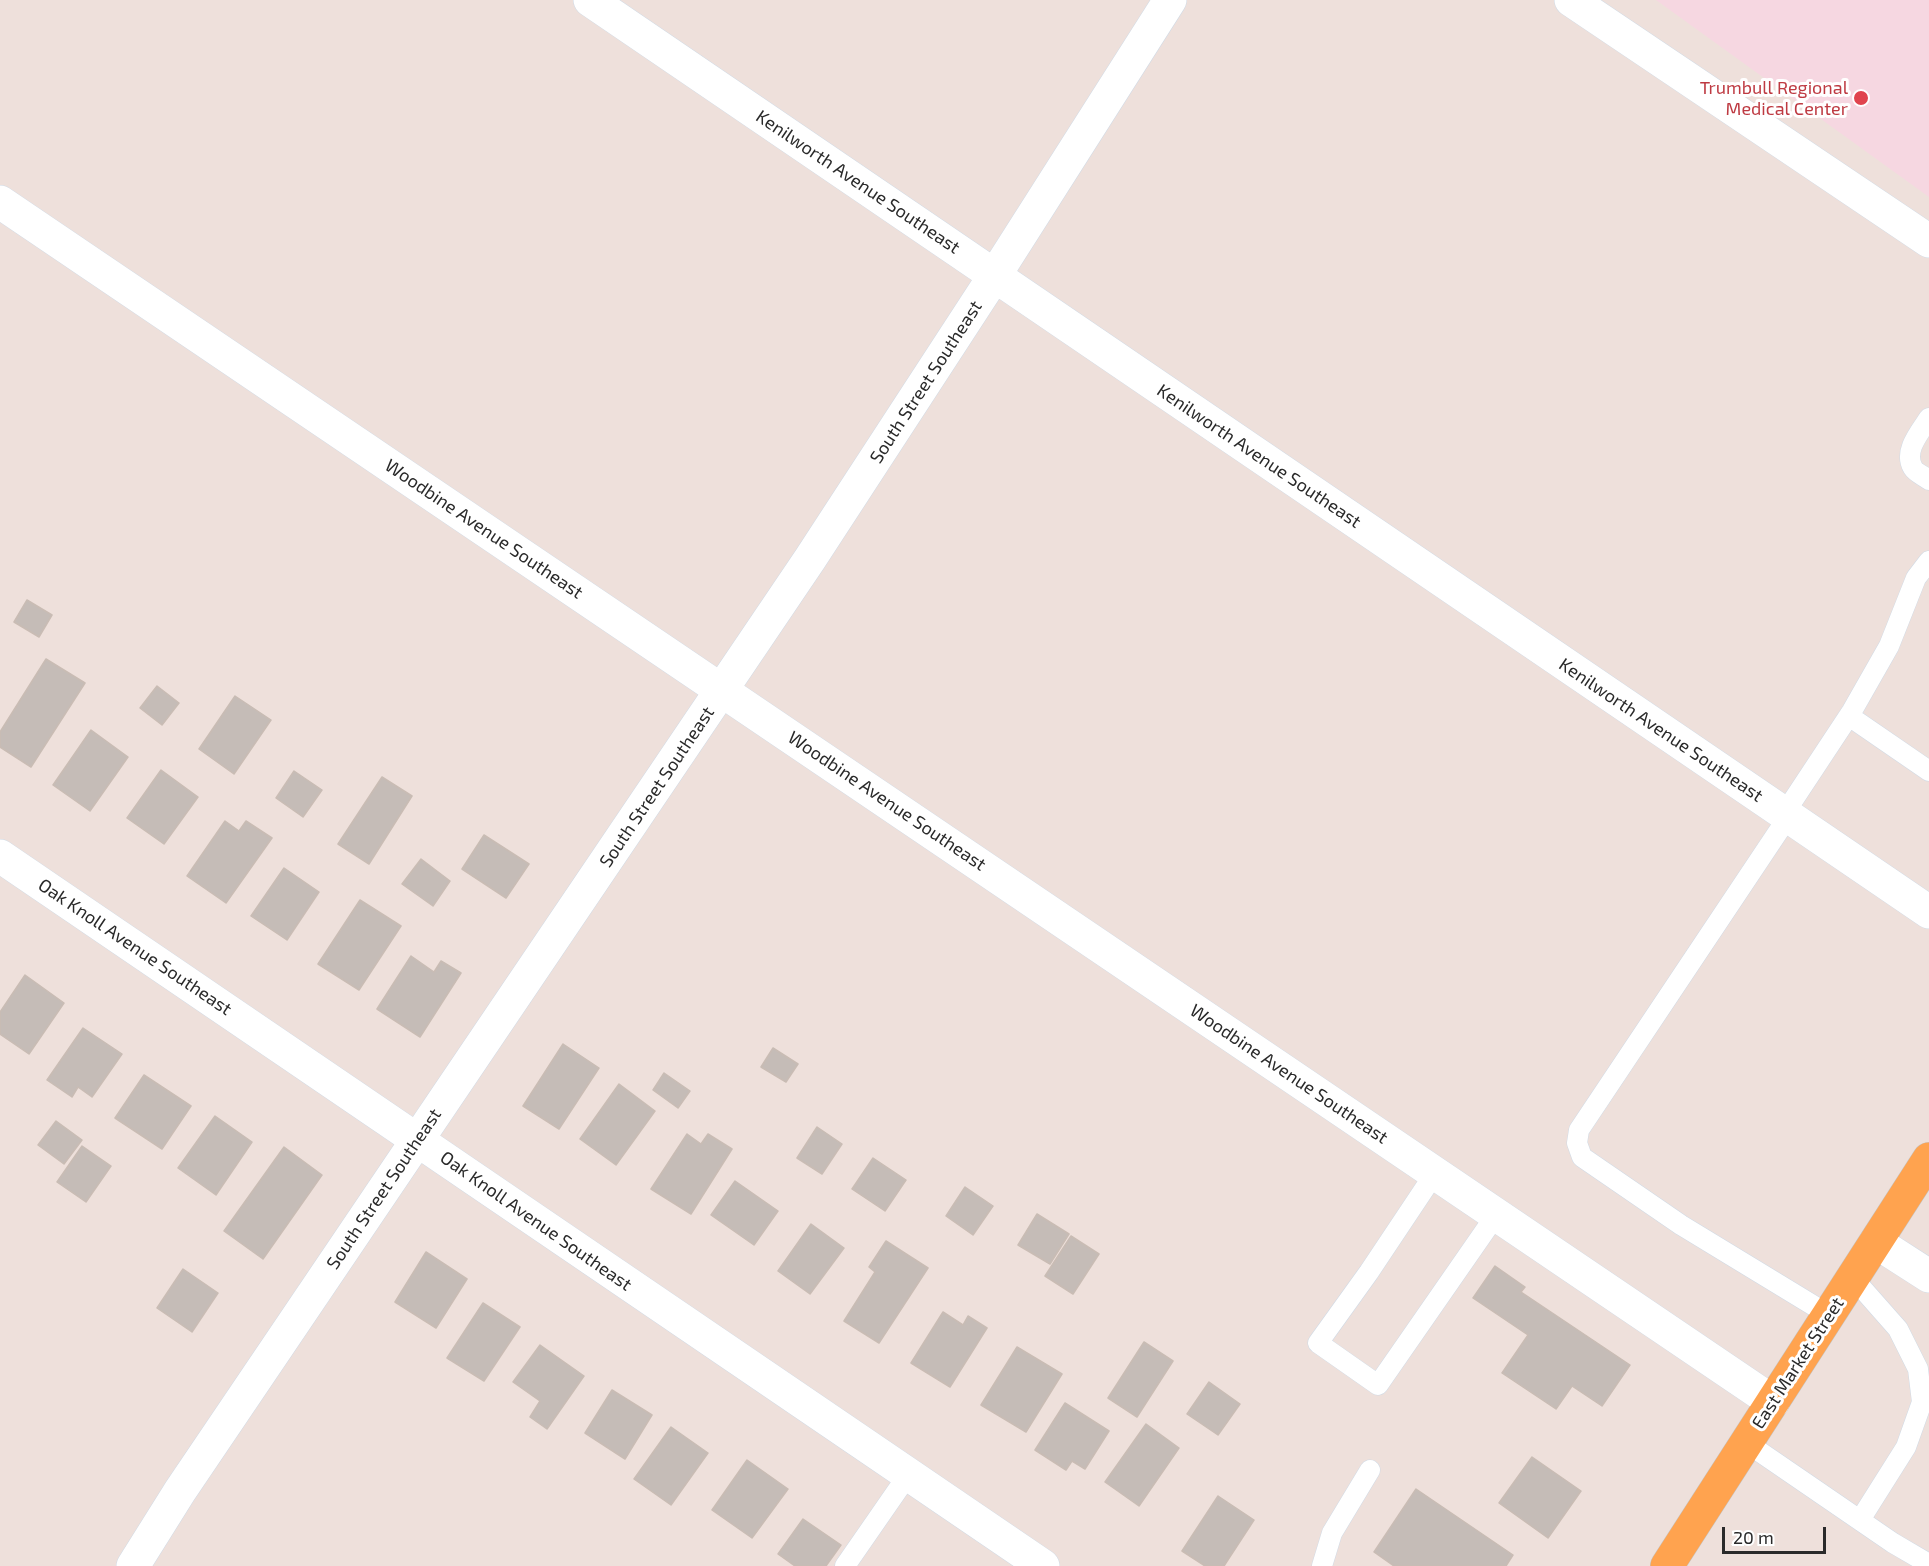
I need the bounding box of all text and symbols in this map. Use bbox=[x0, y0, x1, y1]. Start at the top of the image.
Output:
place label: Trumbull Regional Medical Center bbox=[1700, 77, 1848, 119]
marker: Trumbull Regional Medical Center bbox=[1852, 89, 1870, 107]
street label: Kenilworth Avenue Southeast bbox=[752, 106, 964, 258]
street label: South Street Southeast bbox=[865, 297, 987, 467]
street label: Kenilworth Avenue Southeast bbox=[1153, 380, 1365, 532]
street label: Woodbine Avenue Southeast bbox=[381, 455, 587, 603]
street label: Kenilworth Avenue Southeast bbox=[1555, 654, 1767, 806]
street label: South Street Southeast bbox=[595, 702, 719, 872]
street label: Woodbine Avenue Southeast bbox=[784, 727, 990, 875]
street label: Oak Knoll Avenue Southeast bbox=[34, 874, 236, 1020]
street label: Woodbine Avenue Southeast bbox=[1186, 1000, 1392, 1148]
street label: South Street Southeast bbox=[322, 1104, 446, 1274]
street label: Oak Knoll Avenue Southeast bbox=[436, 1147, 636, 1295]
street label: East Market Street bbox=[1747, 1293, 1849, 1433]
scale bar bbox=[1725, 1515, 1828, 1553]
text: 20 m bbox=[1733, 1526, 1774, 1548]

